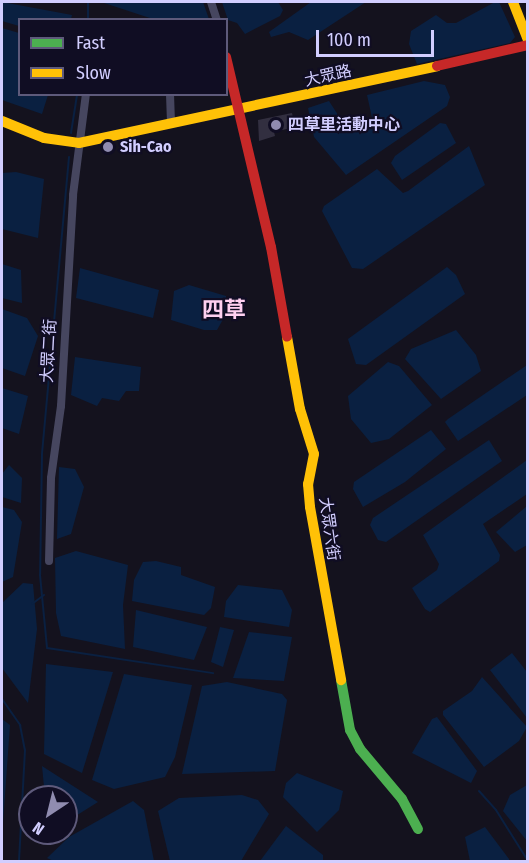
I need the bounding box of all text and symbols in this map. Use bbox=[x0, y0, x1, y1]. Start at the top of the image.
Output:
legend bbox=[18, 18, 228, 96]
scale bar bbox=[319, 18, 438, 56]
text: 100 m bbox=[327, 29, 371, 51]
text: Fast bbox=[76, 32, 105, 54]
street label: 大眾路 bbox=[302, 61, 354, 91]
text: Slow bbox=[76, 62, 111, 84]
place label: 四草里活動中心 bbox=[288, 115, 400, 135]
marker: 四草里活動中心 bbox=[269, 118, 283, 132]
place label: Sih-Cao bbox=[120, 137, 172, 157]
marker: Sih-Cao bbox=[101, 140, 115, 154]
district label: 四草 bbox=[202, 297, 246, 323]
street label: 大眾二街 bbox=[38, 319, 60, 383]
street label: 大眾六街 bbox=[315, 496, 343, 562]
north arrow bbox=[18, 785, 78, 845]
text: N bbox=[29, 818, 48, 839]

